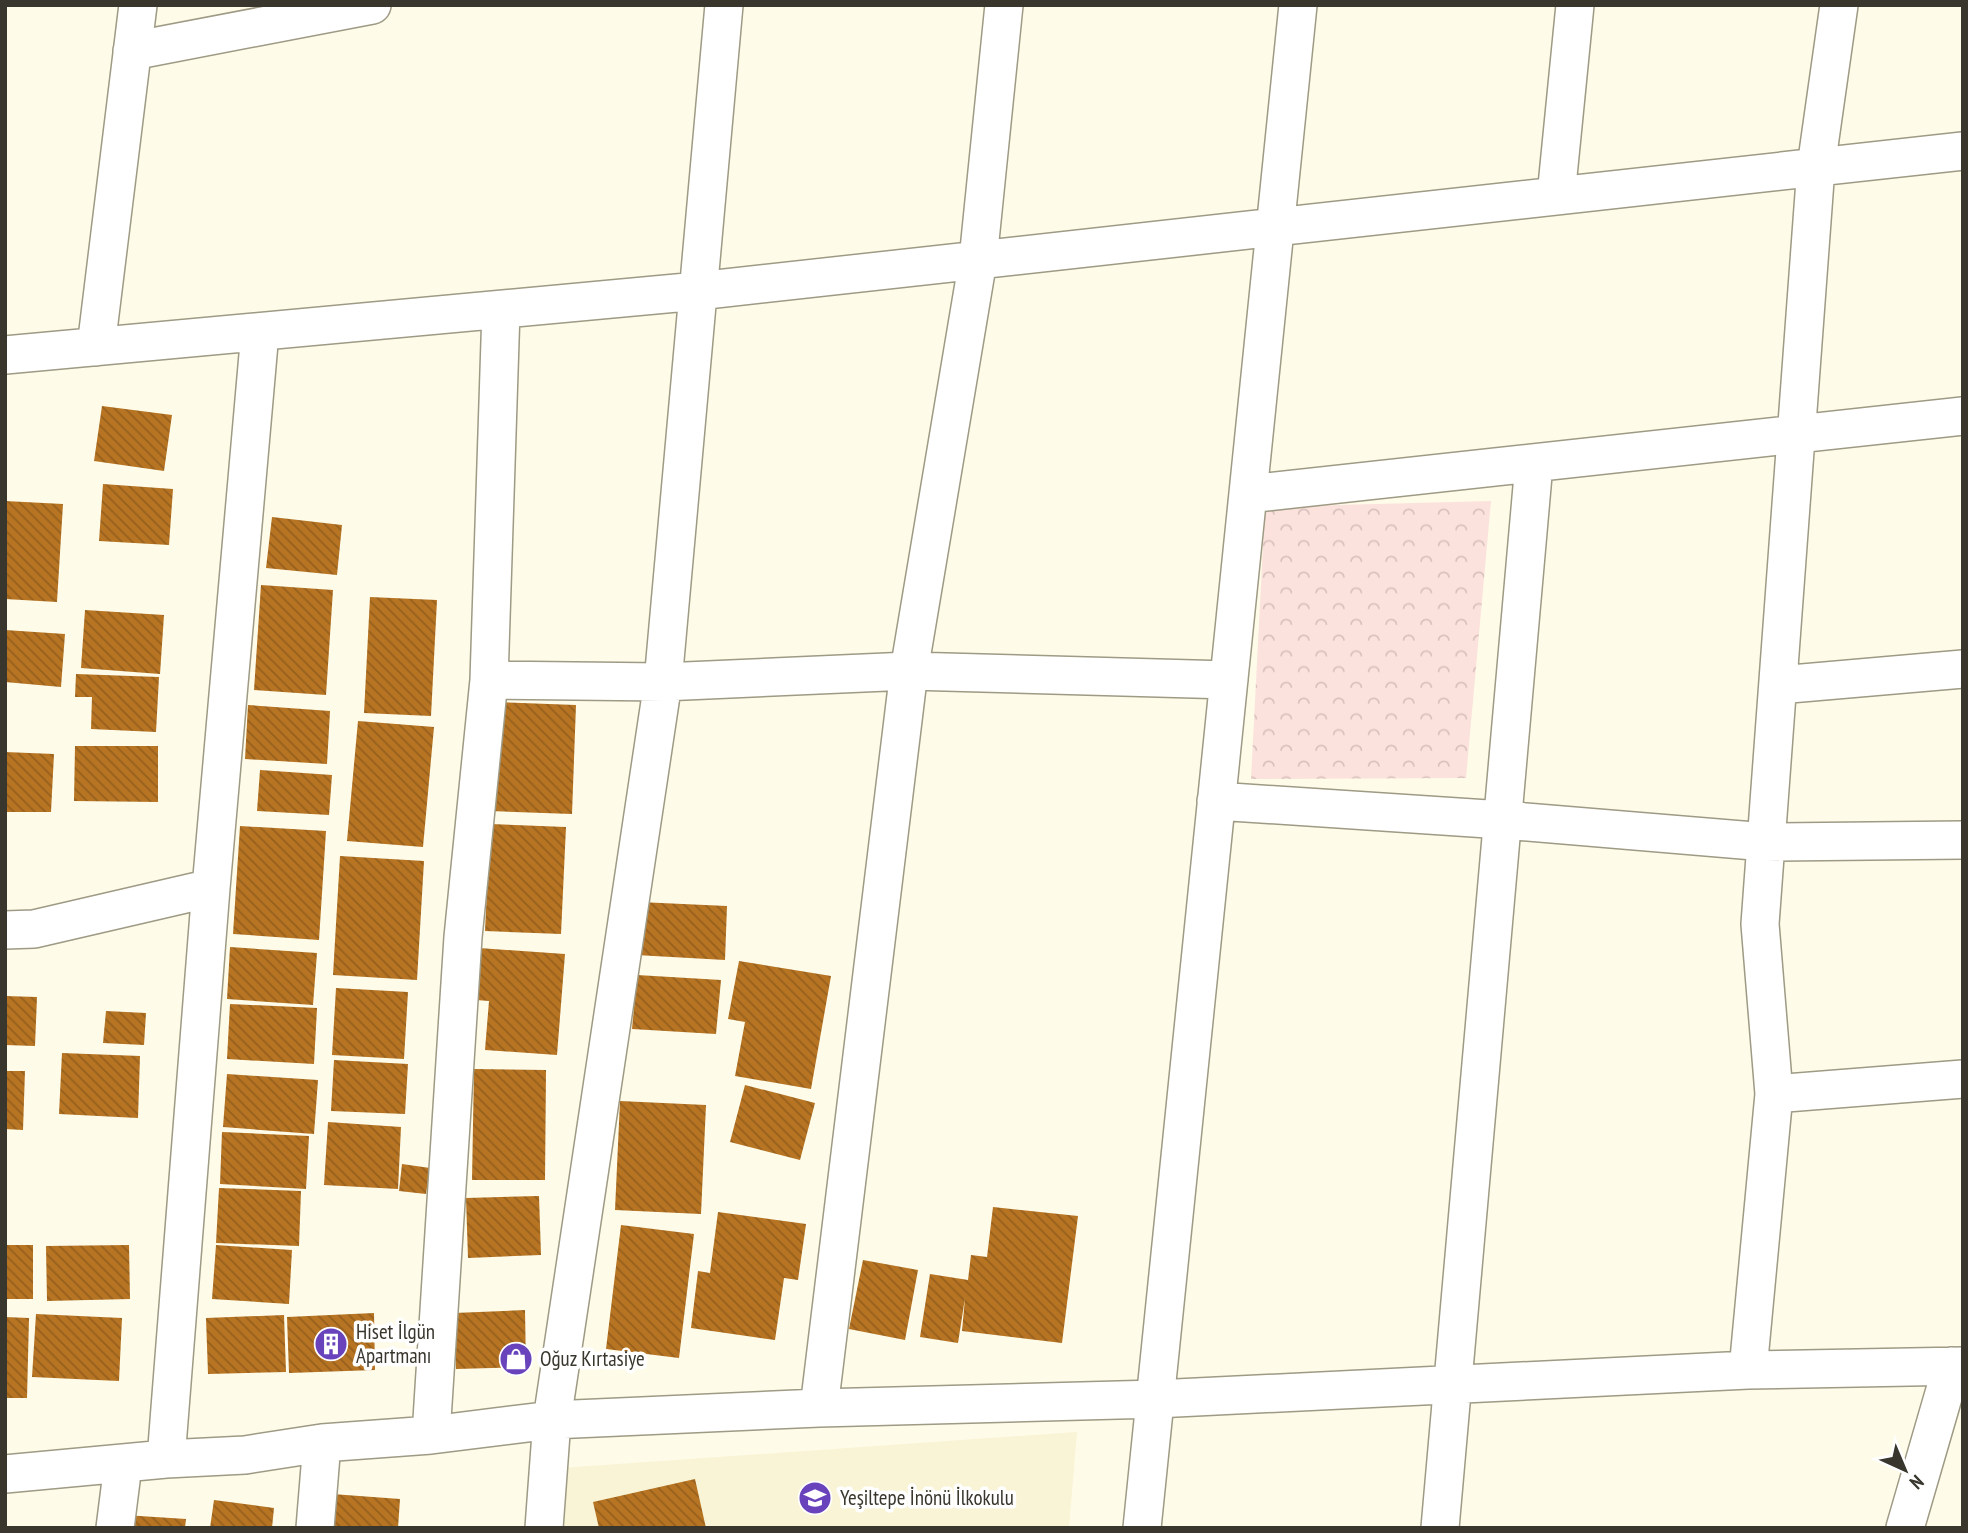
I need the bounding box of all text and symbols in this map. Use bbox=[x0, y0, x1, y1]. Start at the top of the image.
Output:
place label: Hiset İlgün Apartmanı bbox=[356, 1318, 435, 1369]
building icon: Hiset İlgün Apartmanı bbox=[312, 1325, 350, 1363]
shop icon: Oğuz Kırtasiye bbox=[497, 1340, 535, 1378]
place label: Oğuz Kırtasiye bbox=[540, 1345, 645, 1372]
north arrow bbox=[1870, 1435, 1940, 1505]
text: N bbox=[1905, 1470, 1929, 1494]
school or university icon: Yeşiltepe İnönü İlkokulu bbox=[796, 1479, 834, 1517]
place label: Yeşiltepe İnönü İlkokulu bbox=[840, 1484, 1014, 1511]

